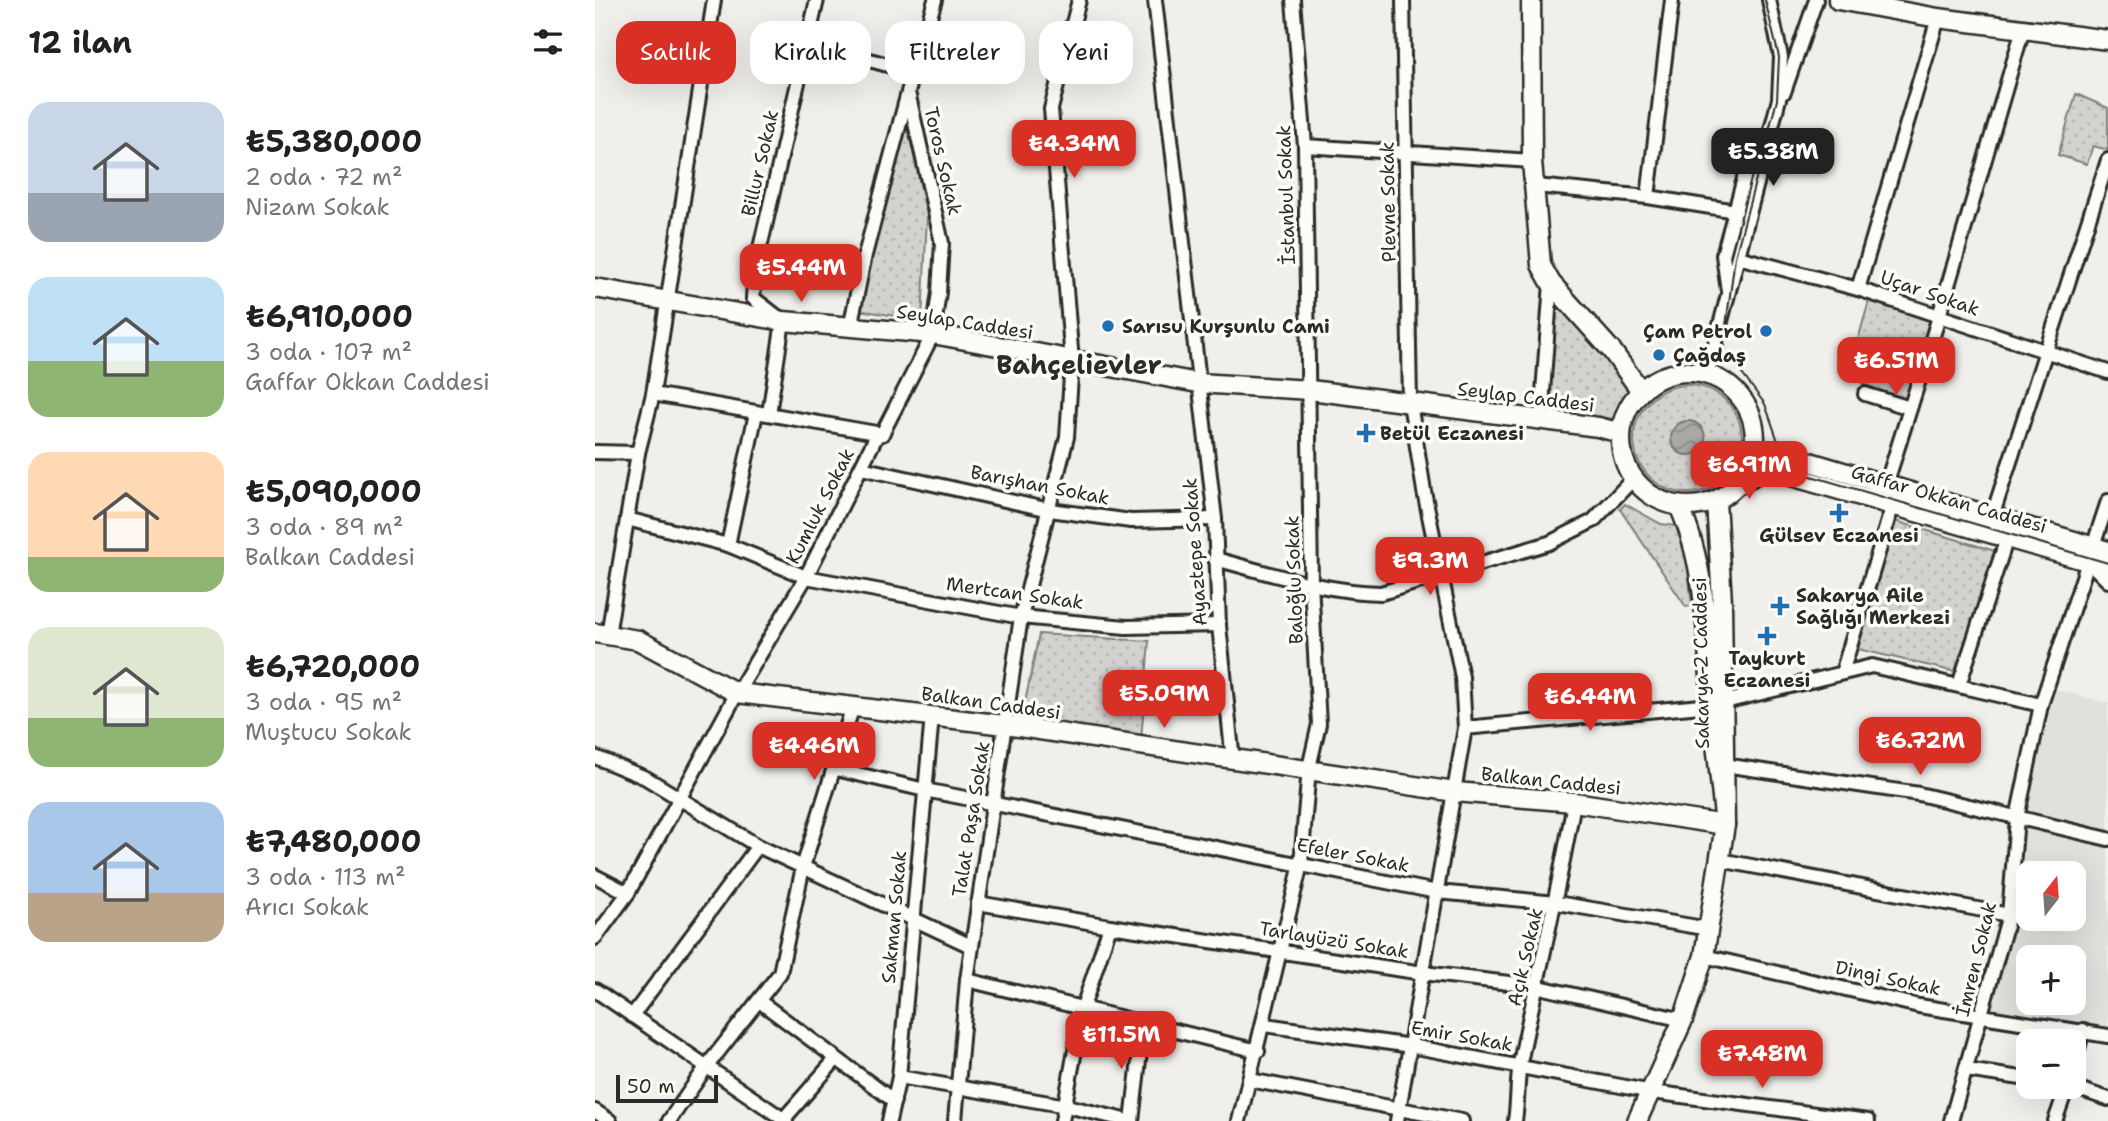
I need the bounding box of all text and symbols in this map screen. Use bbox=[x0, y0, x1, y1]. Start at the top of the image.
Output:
chip: Satılık bbox=[616, 21, 736, 84]
chip: Kiralık bbox=[750, 21, 871, 84]
chip: Filtreler bbox=[885, 21, 1025, 84]
chip: Yeni bbox=[1039, 21, 1133, 84]
text: 12 ilan bbox=[28, 22, 132, 63]
icon: filters bbox=[529, 23, 567, 61]
street label: Toros Sokak bbox=[918, 104, 968, 218]
street label: Billur Sokak bbox=[736, 107, 784, 219]
pin: ₺4.34M bbox=[1017, 120, 1131, 180]
text: ₺5,380,000 bbox=[245, 121, 422, 162]
street label: İstanbul Sokak bbox=[1271, 125, 1301, 265]
text: ₺4.34M bbox=[1028, 128, 1120, 158]
pin: ₺5.38M bbox=[1716, 128, 1830, 188]
icon: home bbox=[84, 130, 168, 214]
text: ₺5.38M bbox=[1727, 136, 1819, 166]
street label: Plevne Sokak bbox=[1374, 141, 1402, 263]
text: 2 oda · 72 m² bbox=[245, 162, 403, 192]
text: Nizam Sokak bbox=[245, 192, 390, 222]
pin: ₺5.44M bbox=[744, 244, 858, 304]
text: ₺5.44M bbox=[756, 252, 846, 282]
street label: Uçar Sokak bbox=[1877, 264, 1983, 322]
text: ₺6,910,000 bbox=[245, 296, 413, 337]
street label: Seylap Caddesi bbox=[895, 299, 1035, 345]
icon: home bbox=[84, 305, 168, 389]
place label: Sarısu Kurşunlu Cami bbox=[1122, 314, 1330, 339]
marker: Sarısu Kurşunlu Cami bbox=[1100, 318, 1116, 334]
place label: Çam Petrol bbox=[1643, 319, 1752, 344]
marker: Çam Petrol bbox=[1758, 323, 1774, 339]
text: 3 oda · 107 m² bbox=[245, 337, 412, 367]
pin: ₺6.51M bbox=[1839, 338, 1953, 397]
place label: Çağdaş bbox=[1673, 343, 1746, 368]
text: ₺6.51M bbox=[1853, 345, 1939, 375]
district label: Bahçelievler bbox=[996, 347, 1162, 382]
marker: Çağdaş bbox=[1651, 347, 1667, 363]
text: Gaffar Okkan Caddesi bbox=[245, 367, 490, 397]
street label: Seylap Caddesi bbox=[1456, 376, 1596, 418]
place label: Betül Eczanesi bbox=[1380, 421, 1524, 446]
marker: Betül Eczanesi bbox=[1358, 425, 1374, 441]
pin: ₺6.91M bbox=[1692, 442, 1806, 501]
street label: Kumluk Sokak bbox=[780, 444, 860, 568]
text: ₺6.91M bbox=[1707, 449, 1791, 479]
street label: Barışhan Sokak bbox=[968, 459, 1112, 511]
street label: Gaffar Okkan Caddesi bbox=[1848, 459, 2050, 539]
text: ₺5,090,000 bbox=[245, 471, 422, 512]
street label: Ayaztepe Sokak bbox=[1177, 477, 1213, 627]
icon: home bbox=[84, 480, 168, 564]
marker: Gülsev Eczanesi bbox=[1831, 505, 1847, 521]
text: 3 oda · 89 m² bbox=[245, 512, 403, 542]
street label: Baloğlu Sokak bbox=[1279, 515, 1309, 645]
place label: Gülsev Eczanesi bbox=[1759, 523, 1919, 548]
pin: ₺9.3M bbox=[1381, 538, 1479, 597]
text: Balkan Caddesi bbox=[245, 542, 415, 572]
text: ₺9.3M bbox=[1391, 545, 1469, 575]
street label: Mertcan Sokak bbox=[945, 571, 1085, 615]
street label: Sakarya-2 Caddesi bbox=[1687, 577, 1715, 749]
place label: Sakarya Aile Sağlığı Merkezi bbox=[1796, 583, 1950, 630]
marker: Sakarya Aile Sağlığı Merkezi bbox=[1770, 596, 1790, 616]
marker: Taykurt Eczanesi bbox=[1759, 628, 1775, 644]
text: ₺6,720,000 bbox=[245, 646, 420, 687]
place label: Taykurt Eczanesi bbox=[1724, 646, 1810, 693]
icon: home bbox=[84, 655, 168, 739]
pin: ₺5.09M bbox=[1107, 670, 1221, 730]
pin: ₺6.44M bbox=[1533, 674, 1647, 733]
text: ₺5.09M bbox=[1118, 678, 1210, 708]
street label: Balkan Caddesi bbox=[920, 681, 1062, 725]
text: ₺6.44M bbox=[1544, 681, 1636, 711]
text: 3 oda · 95 m² bbox=[245, 687, 402, 717]
text: Muştucu Sokak bbox=[245, 717, 412, 747]
pin: ₺6.72M bbox=[1863, 718, 1977, 777]
pin: ₺4.46M bbox=[757, 722, 871, 782]
text: ₺6.72M bbox=[1875, 725, 1965, 755]
text: ₺4.46M bbox=[768, 730, 860, 760]
street label: Talat Paşa Sokak bbox=[946, 739, 996, 899]
street label: Balkan Caddesi bbox=[1480, 761, 1622, 801]
text: ₺7,480,000 bbox=[245, 821, 421, 862]
icon: home bbox=[84, 830, 168, 914]
street label: Efeler Sokak bbox=[1295, 832, 1412, 878]
street label: Sakman Sokak bbox=[876, 849, 912, 985]
north arrow bbox=[2016, 861, 2086, 931]
map controls bbox=[2016, 861, 2086, 1099]
text: 3 oda · 113 m² bbox=[245, 862, 406, 892]
text: Arıcı Sokak bbox=[245, 892, 369, 922]
street label: İmren Sokak bbox=[1950, 899, 2002, 1019]
street label: Açık Sokak bbox=[1502, 905, 1548, 1009]
street label: Tarlayüzü Sokak bbox=[1257, 916, 1411, 964]
button: + bbox=[2016, 945, 2086, 1015]
street label: Dingi Sokak bbox=[1833, 955, 1943, 1001]
pin: ₺11.5M bbox=[1064, 1012, 1178, 1071]
street label: Emir Sokak bbox=[1409, 1015, 1515, 1057]
text: ₺11.5M bbox=[1081, 1019, 1161, 1049]
button: − bbox=[2016, 1029, 2086, 1099]
pin: ₺7.48M bbox=[1705, 1030, 1819, 1090]
text: ₺7.48M bbox=[1717, 1038, 1807, 1068]
scale bar bbox=[616, 1072, 717, 1104]
text: 50 m bbox=[627, 1074, 675, 1099]

